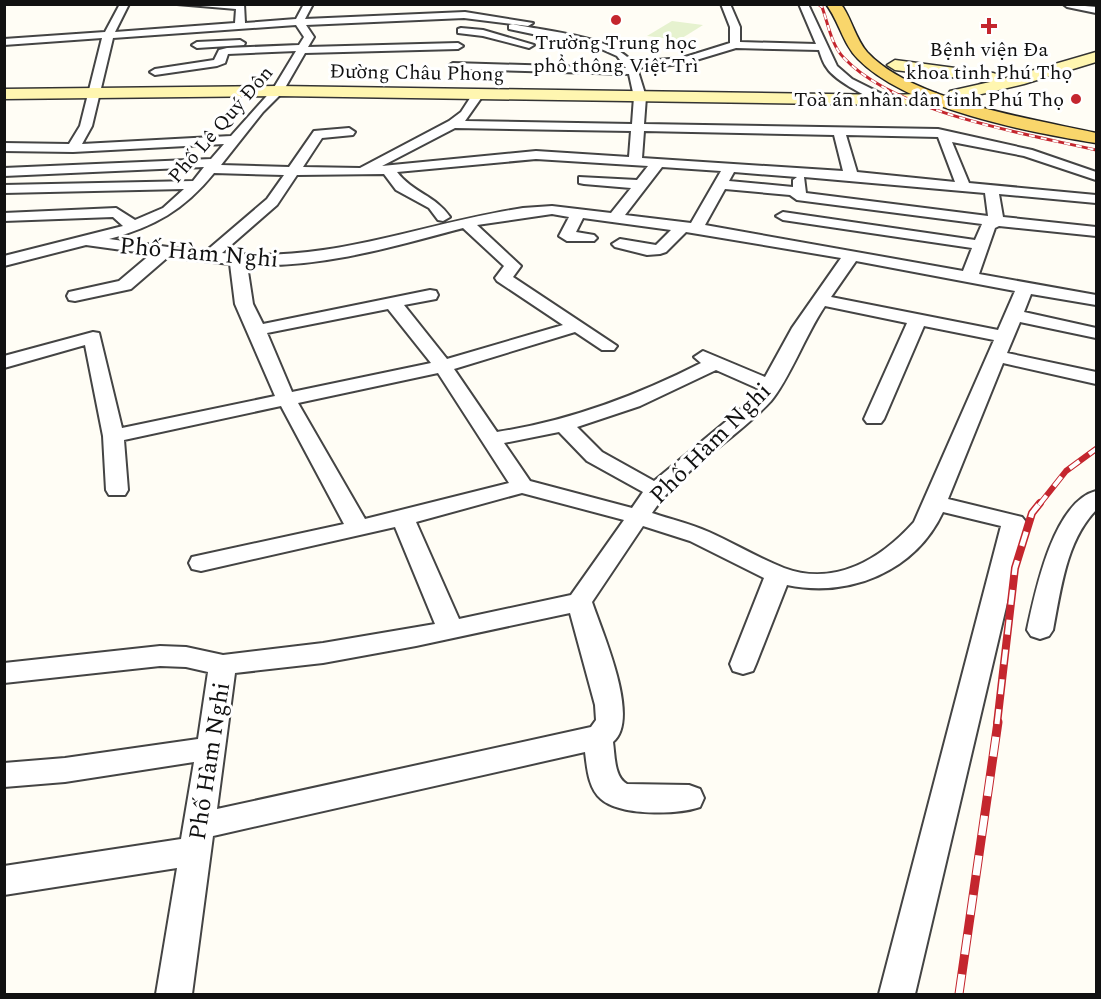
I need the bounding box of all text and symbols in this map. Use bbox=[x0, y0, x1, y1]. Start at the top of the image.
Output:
marker: Trường Trung học phổ thông Việt Trì bbox=[609, 13, 623, 27]
marker: Bệnh viện Đa khoa tỉnh Phú Thọ bbox=[980, 17, 998, 35]
place label: Trường Trung học phổ thông Việt Trì bbox=[533, 28, 699, 81]
place label: Bệnh viện Đa khoa tỉnh Phú Thọ bbox=[906, 35, 1072, 88]
street label: Đường Châu Phong bbox=[329, 56, 505, 90]
street label: Phố Lê Quý Đôn bbox=[161, 59, 280, 190]
place label: Toà án nhân dân tỉnh Phú Thọ bbox=[794, 85, 1064, 115]
marker: Toà án nhân dân tỉnh Phú Thọ bbox=[1069, 92, 1083, 106]
street label: Phố Hàm Nghi bbox=[118, 228, 280, 278]
street label: Phố Hàm Nghi bbox=[642, 375, 780, 513]
street label: Phố Hàm Nghi bbox=[180, 680, 240, 843]

